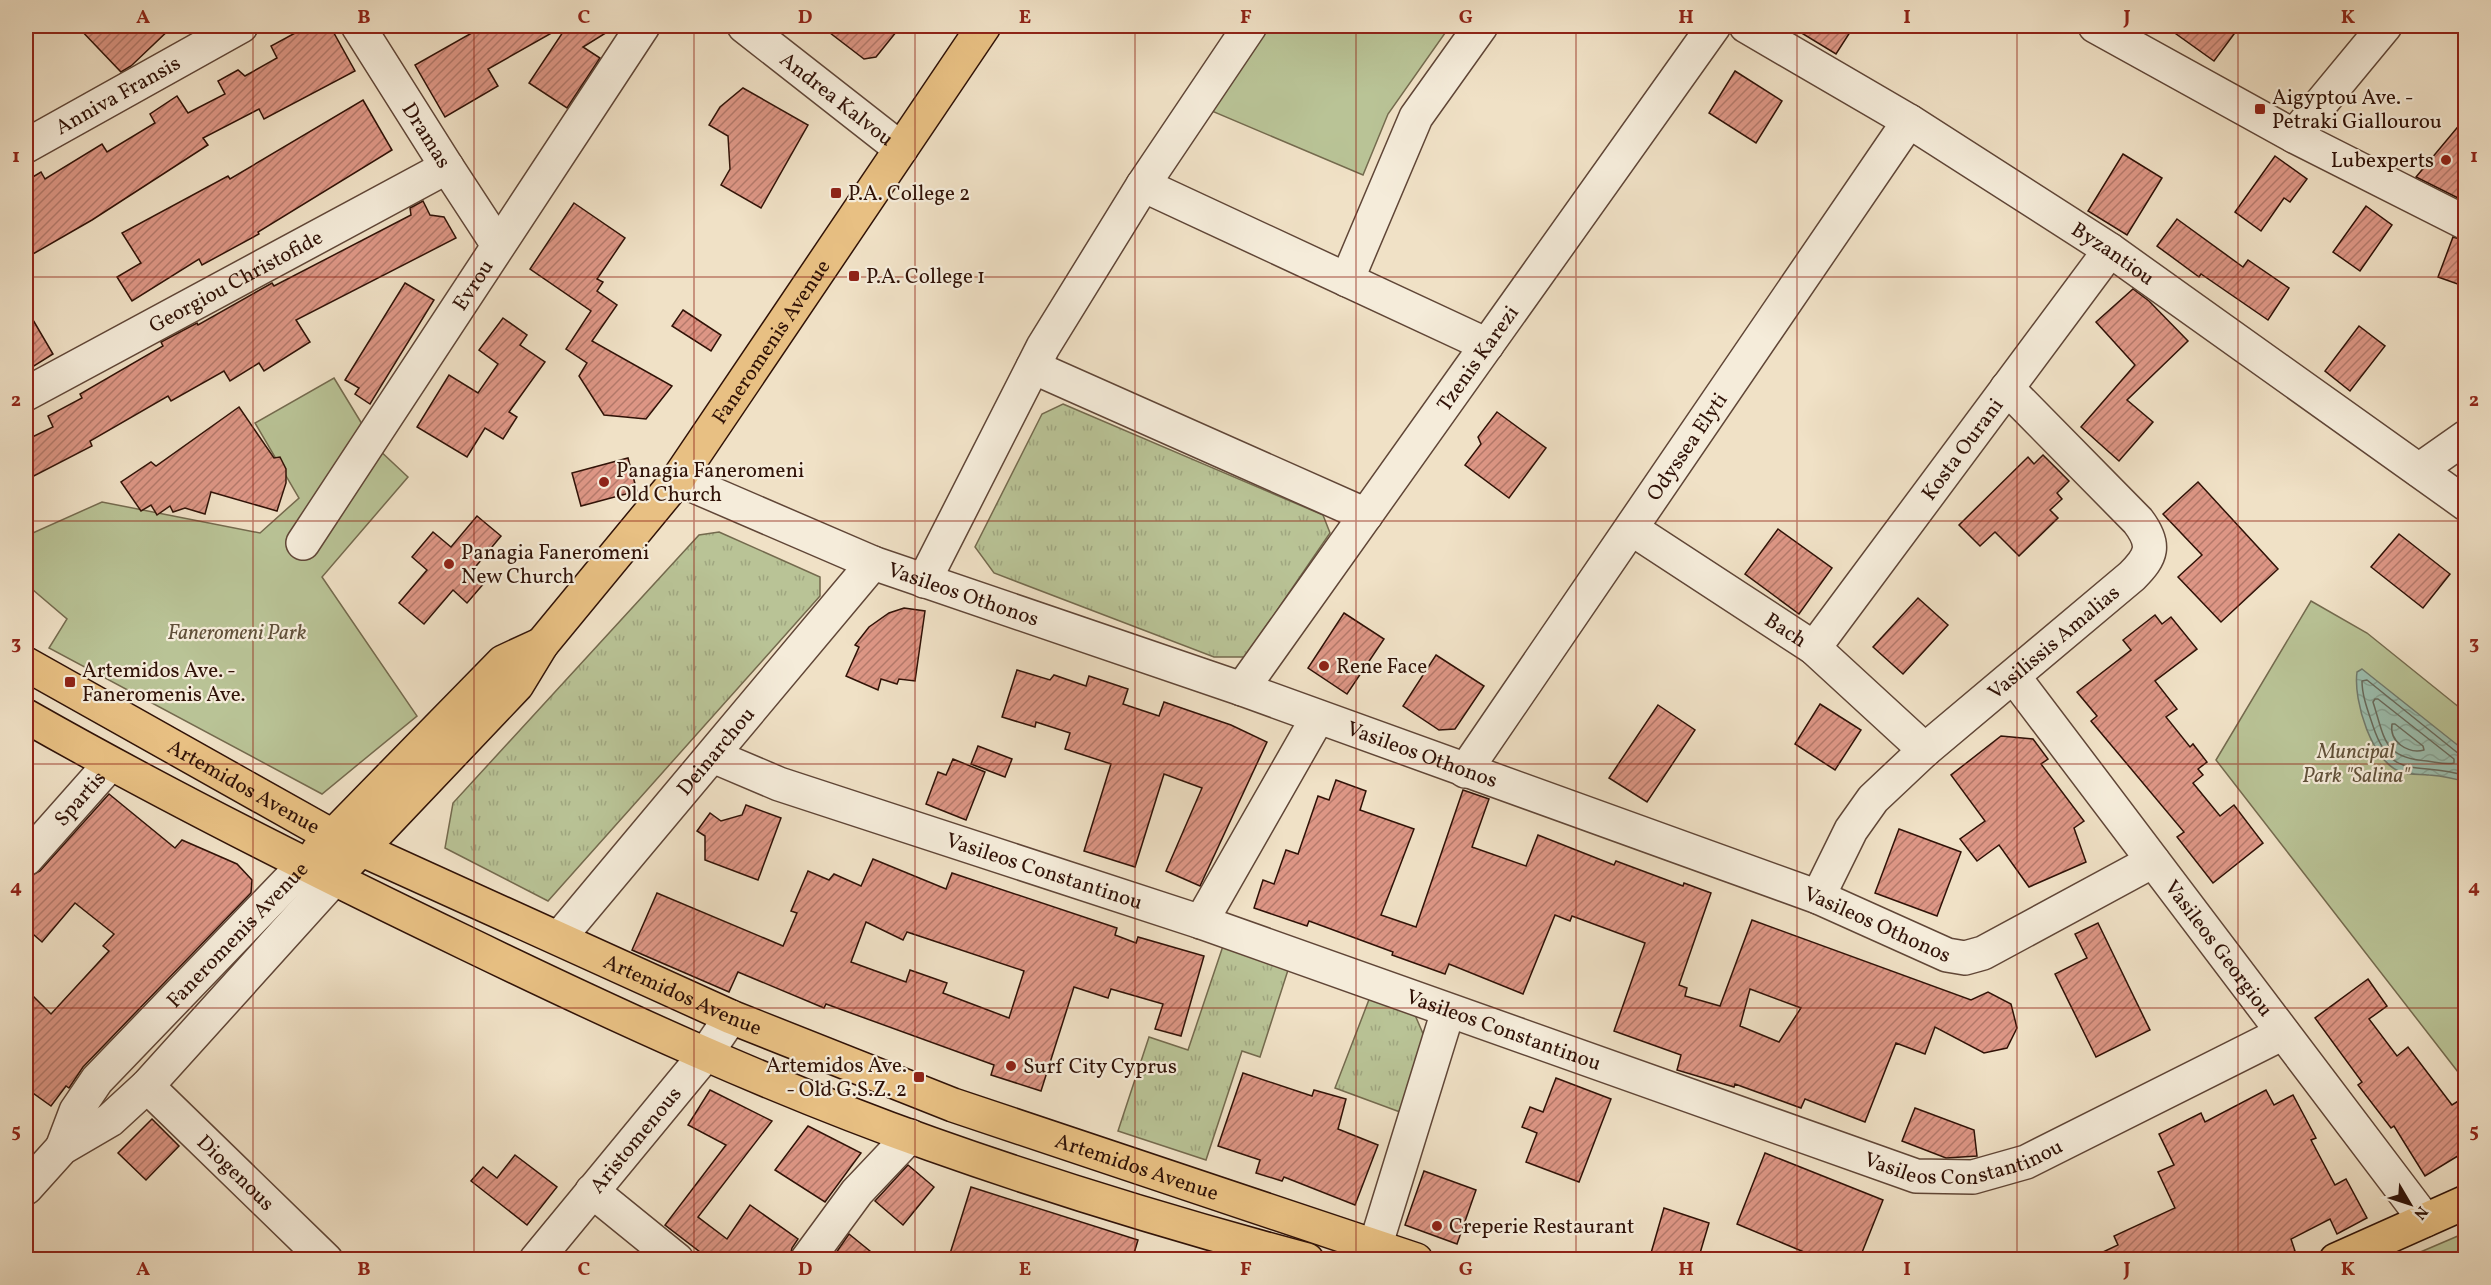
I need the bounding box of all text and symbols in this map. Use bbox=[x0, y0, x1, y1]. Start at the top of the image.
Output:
text: A bbox=[136, 4, 150, 32]
text: B bbox=[357, 4, 371, 32]
text: C bbox=[578, 4, 591, 32]
text: D bbox=[798, 4, 812, 32]
text: E bbox=[1019, 4, 1031, 32]
text: F bbox=[1240, 4, 1252, 32]
text: G bbox=[1459, 4, 1473, 32]
text: H bbox=[1678, 4, 1694, 32]
text: I bbox=[1903, 4, 1911, 32]
text: J bbox=[2122, 4, 2131, 32]
text: K bbox=[2341, 4, 2356, 32]
street label: Andrea Kalvou bbox=[773, 46, 899, 154]
street label: Anniva Fransis bbox=[51, 50, 186, 143]
place label: Aigyptou Ave. - Petraki Giallourou bbox=[2272, 84, 2442, 137]
street label: Dramas bbox=[394, 97, 457, 174]
marker: Aigyptou Ave. - Petraki Giallourou bbox=[2253, 102, 2267, 116]
text: 1 bbox=[12, 143, 20, 171]
text: 1 bbox=[2470, 143, 2478, 171]
place label: Lubexperts bbox=[2331, 147, 2434, 176]
marker: Lubexperts bbox=[2439, 153, 2453, 167]
place label: P.A. College 2 bbox=[848, 180, 970, 209]
marker: P.A. College 2 bbox=[829, 186, 843, 200]
street label: Byzantiou bbox=[2065, 216, 2160, 293]
street label: Georgiou Christofide bbox=[144, 224, 328, 341]
street label: Evrou bbox=[447, 254, 501, 317]
street label: Faneromenis Avenue bbox=[706, 254, 838, 431]
place label: P.A. College 1 bbox=[866, 263, 985, 292]
marker: P.A. College 1 bbox=[847, 269, 861, 283]
street label: Tzenis Karezi bbox=[1431, 300, 1526, 418]
text: 2 bbox=[11, 387, 21, 415]
street label: Odyssea Elyti bbox=[1641, 387, 1735, 507]
text: 2 bbox=[2469, 387, 2479, 415]
street label: Kosta Ourani bbox=[1915, 393, 2011, 507]
place label: Panagia Faneromeni Old Church bbox=[616, 457, 804, 510]
marker: Panagia Faneromeni Old Church bbox=[597, 475, 611, 489]
place label: Panagia Faneromeni New Church bbox=[461, 539, 649, 592]
street label: Vasileos Othonos bbox=[884, 556, 1043, 635]
marker: Panagia Faneromeni New Church bbox=[442, 557, 456, 571]
street label: Vasilissis Amalias bbox=[1982, 579, 2127, 707]
street label: Bach bbox=[1758, 607, 1812, 655]
park label: Faneromeni Park bbox=[167, 619, 307, 648]
text: 3 bbox=[11, 630, 21, 658]
text: 3 bbox=[2469, 630, 2479, 658]
place label: Rene Face bbox=[1336, 653, 1427, 682]
place label: Artemidos Ave. - Faneromenis Ave. bbox=[82, 657, 246, 710]
marker: Rene Face bbox=[1317, 659, 1331, 673]
marker: Artemidos Ave. - Faneromenis Ave. bbox=[63, 675, 77, 689]
street label: Deinarchou bbox=[671, 701, 763, 803]
street label: Vasileos Othonos bbox=[1343, 715, 1501, 796]
street label: Artemidos Avenue bbox=[162, 733, 325, 842]
park label: Muncipal Park "Salina" bbox=[2302, 738, 2411, 791]
street label: Spartis bbox=[48, 765, 113, 833]
street label: Vasileos Constantinou bbox=[942, 827, 1146, 918]
street label: Faneromenis Avenue bbox=[161, 856, 316, 1015]
text: 4 bbox=[10, 874, 22, 902]
text: 4 bbox=[2468, 874, 2480, 902]
street label: Vasileos Georgiou bbox=[2157, 875, 2279, 1023]
street label: Vasileos Othonos bbox=[1800, 880, 1955, 971]
street label: Artemidos Avenue bbox=[598, 948, 766, 1044]
street label: Vasileos Constantinou bbox=[1402, 983, 1605, 1079]
place label: Artemidos Ave. - Old G.S.Z. 2 bbox=[766, 1052, 907, 1105]
place label: Surf City Cyprus bbox=[1023, 1053, 1177, 1082]
marker: Surf City Cyprus bbox=[1004, 1059, 1018, 1073]
marker: Artemidos Ave. - Old G.S.Z. 2 bbox=[912, 1070, 926, 1084]
street label: Aristomenous bbox=[584, 1081, 689, 1200]
text: 5 bbox=[11, 1118, 21, 1146]
text: 5 bbox=[2469, 1118, 2479, 1146]
street label: Artemidos Avenue bbox=[1051, 1127, 1222, 1209]
street label: Diogenous bbox=[190, 1129, 280, 1218]
street label: Vasileos Constantinou bbox=[1860, 1133, 2068, 1193]
north arrow bbox=[2380, 1174, 2440, 1234]
text: N bbox=[2408, 1201, 2432, 1224]
place label: Creperie Restaurant bbox=[1449, 1213, 1634, 1242]
marker: Creperie Restaurant bbox=[1430, 1219, 1444, 1233]
text: A bbox=[136, 1256, 150, 1284]
text: B bbox=[357, 1256, 371, 1284]
text: C bbox=[578, 1256, 591, 1284]
text: D bbox=[798, 1256, 812, 1284]
text: E bbox=[1019, 1256, 1031, 1284]
text: F bbox=[1240, 1256, 1252, 1284]
text: G bbox=[1459, 1256, 1473, 1284]
text: H bbox=[1678, 1256, 1694, 1284]
text: I bbox=[1903, 1256, 1911, 1284]
text: J bbox=[2122, 1256, 2131, 1284]
text: K bbox=[2341, 1256, 2356, 1284]

